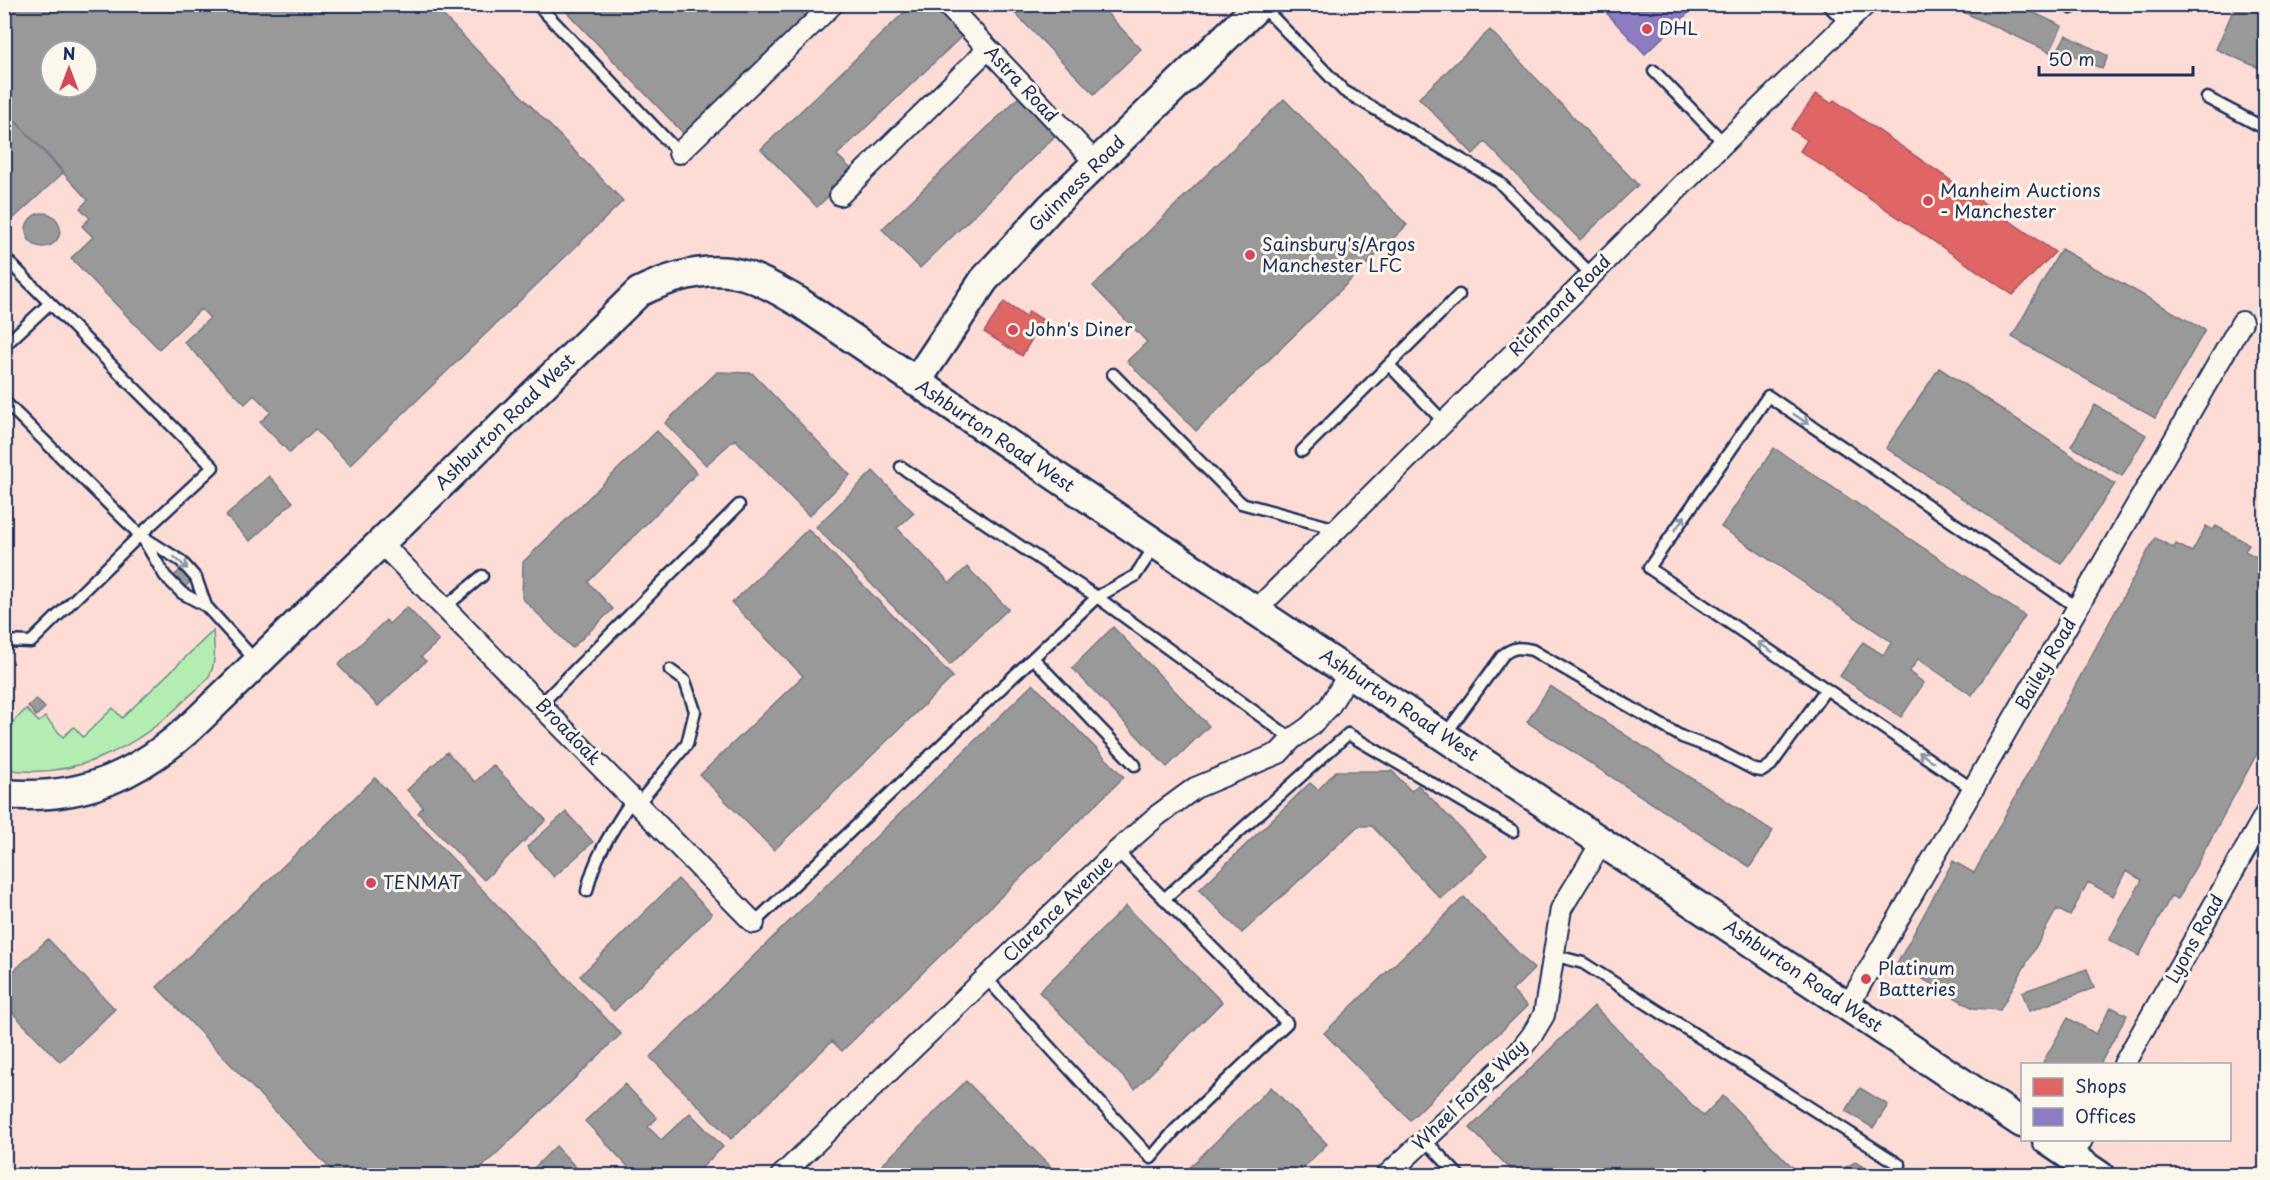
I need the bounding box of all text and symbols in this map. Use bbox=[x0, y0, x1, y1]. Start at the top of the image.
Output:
place label: DHL bbox=[1659, 14, 1698, 41]
marker: DHL bbox=[1640, 22, 1654, 36]
street label: Astra Road bbox=[979, 38, 1065, 128]
north arrow bbox=[39, 39, 99, 99]
scale bar bbox=[2039, 39, 2194, 77]
text: N bbox=[63, 41, 75, 65]
text: 50 m bbox=[2048, 45, 2095, 72]
street label: Guinness Road bbox=[1022, 129, 1130, 237]
place label: Manheim Auctions - Manchester bbox=[1940, 176, 2101, 224]
marker: Manheim Auctions - Manchester bbox=[1921, 194, 1935, 208]
place label: Sainsbury's/Argos Manchester LFC bbox=[1262, 230, 1415, 278]
marker: Sainsbury's/Argos Manchester LFC bbox=[1243, 248, 1257, 262]
street label: Richmond Road bbox=[1502, 248, 1616, 362]
place label: John's Diner bbox=[1025, 315, 1133, 342]
marker: John's Diner bbox=[1006, 323, 1020, 337]
street label: Ashburton Road West bbox=[428, 347, 580, 495]
street label: Ashburton Road West bbox=[911, 371, 1081, 498]
one-way arrow bbox=[1793, 413, 1809, 425]
one-way arrow bbox=[1674, 515, 1686, 532]
one-way arrow bbox=[174, 556, 189, 570]
street label: Bailey Road bbox=[2007, 612, 2082, 714]
street label: Ashburton Road West bbox=[1315, 640, 1485, 767]
one-way arrow bbox=[1757, 641, 1774, 653]
street label: Broadoak bbox=[530, 691, 608, 771]
one-way arrow bbox=[1918, 751, 1935, 763]
street label: Clarence Avenue bbox=[996, 848, 1118, 968]
place label: TENMAT bbox=[383, 868, 462, 895]
marker: TENMAT bbox=[364, 876, 378, 890]
street label: Lyons Road bbox=[2158, 889, 2229, 988]
street label: Ashburton Road West bbox=[1719, 911, 1889, 1038]
place label: Platinum Batteries bbox=[1878, 954, 1956, 1002]
marker: Platinum Batteries bbox=[1859, 972, 1873, 986]
street label: Wheel Forge Way bbox=[1405, 1032, 1532, 1156]
legend bbox=[2021, 1063, 2231, 1141]
text: Shops bbox=[2075, 1072, 2126, 1099]
text: Offices bbox=[2075, 1102, 2136, 1129]

